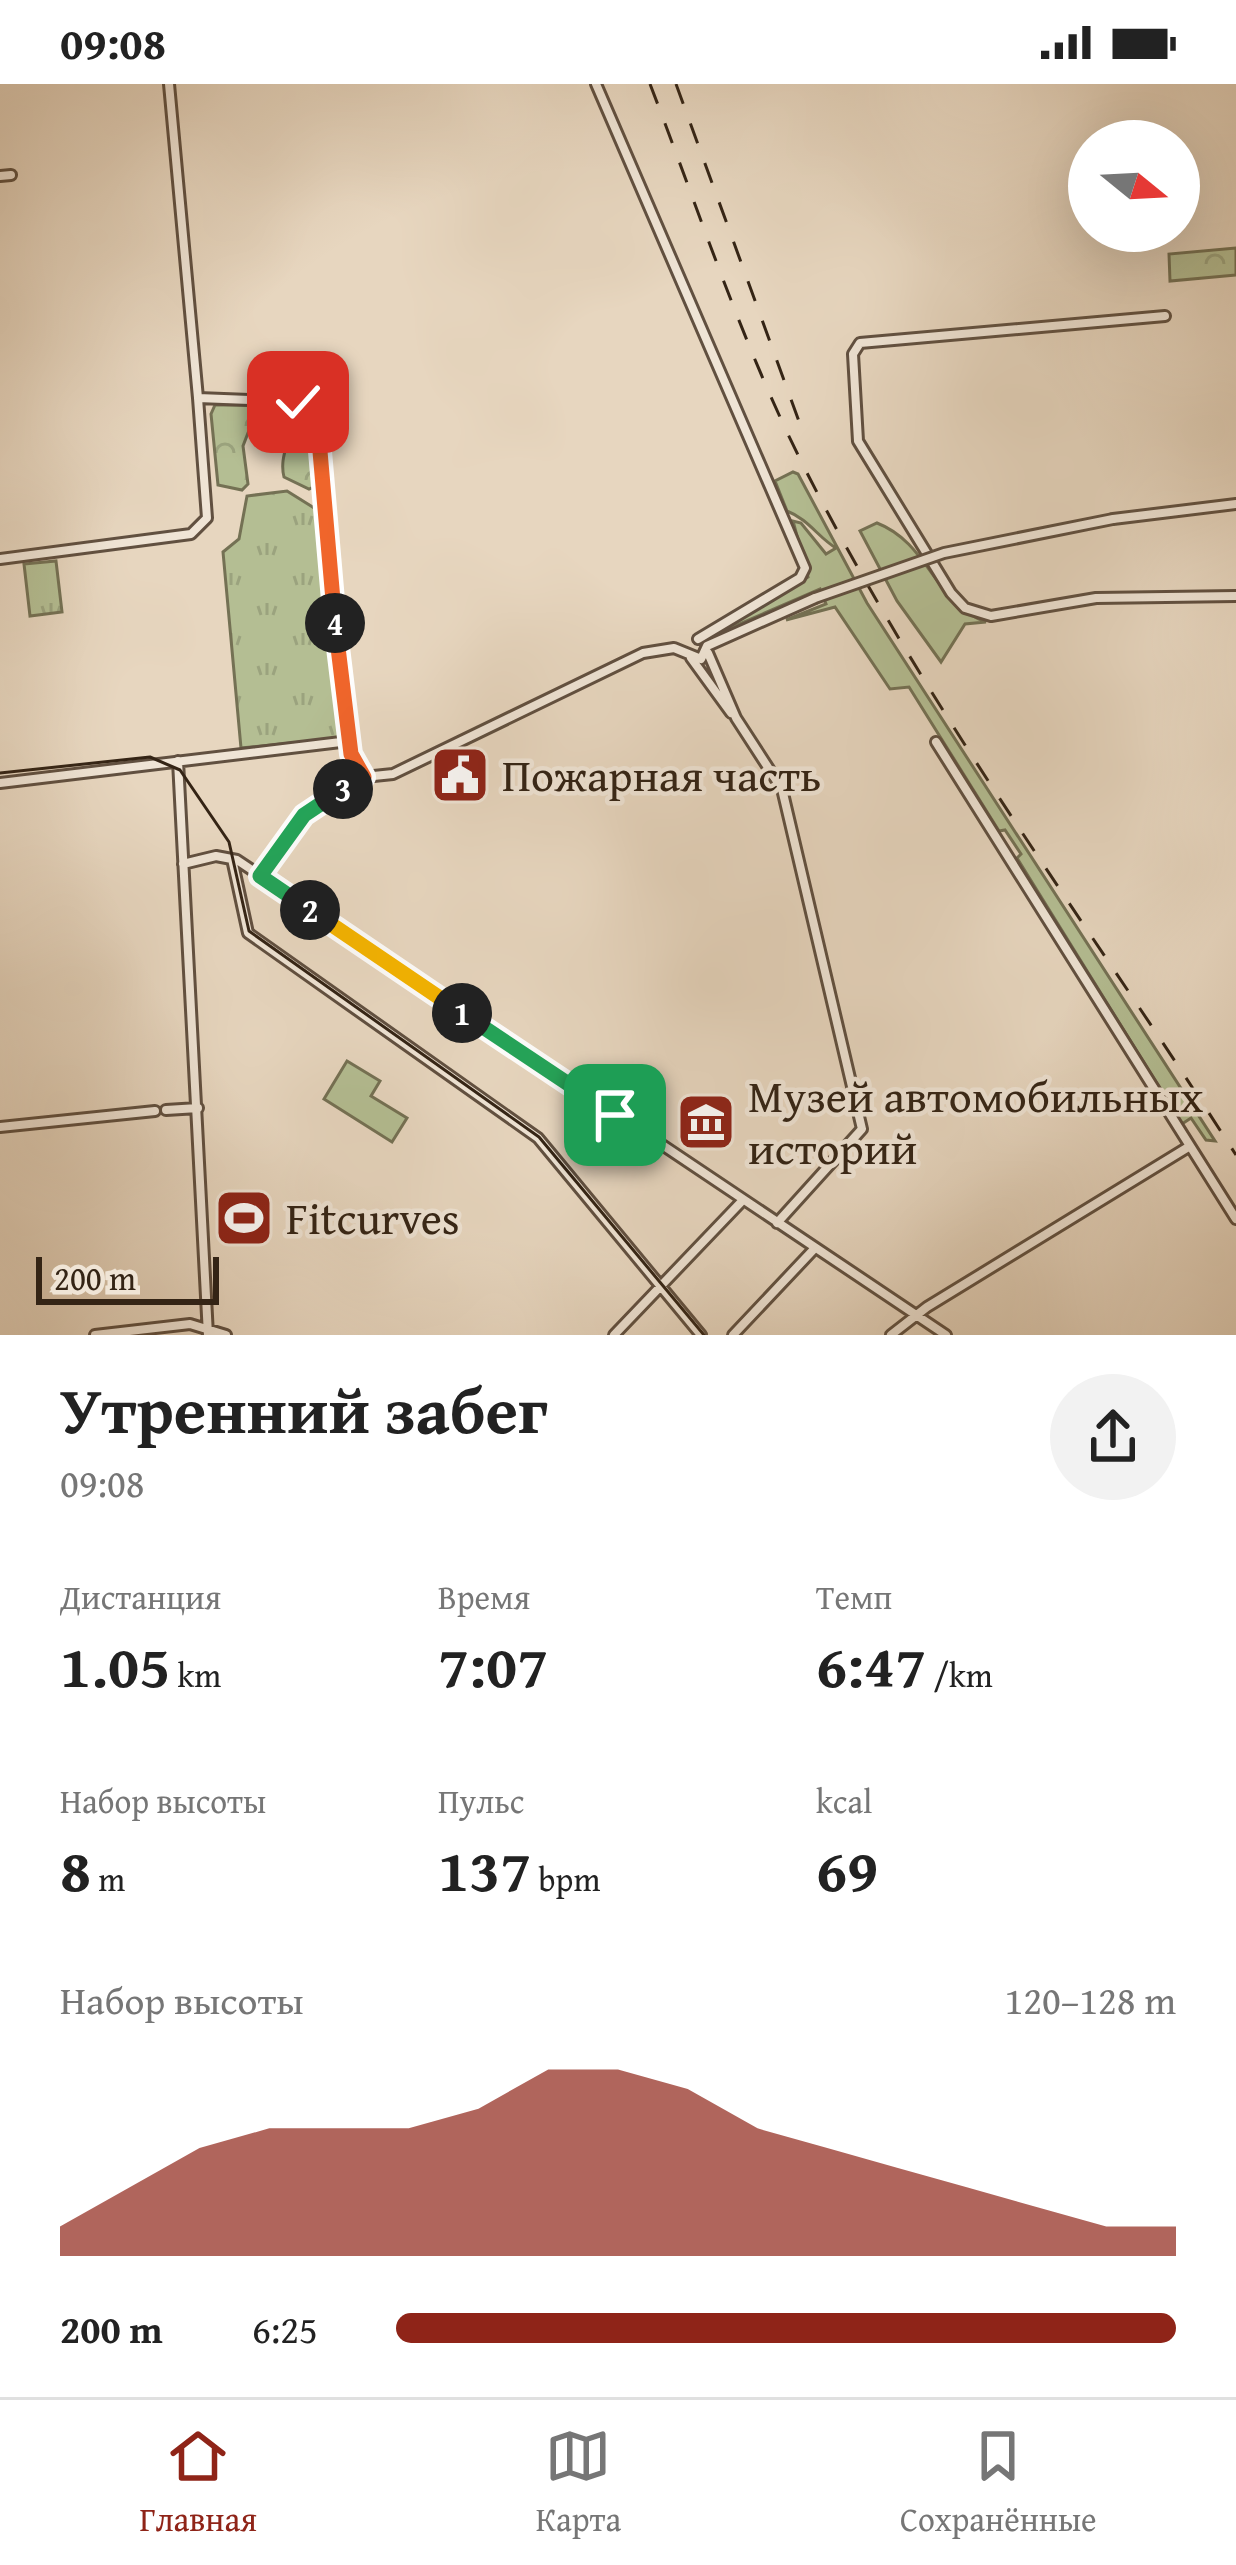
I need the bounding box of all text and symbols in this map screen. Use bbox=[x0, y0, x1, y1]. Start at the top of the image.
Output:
text: 09:08 bbox=[60, 10, 166, 75]
north arrow bbox=[1068, 120, 1200, 252]
map controls bbox=[1068, 120, 1200, 252]
pin bbox=[247, 351, 349, 453]
icon: check bbox=[265, 369, 331, 435]
pin: 4 bbox=[305, 593, 365, 653]
text: 4 bbox=[326, 599, 344, 647]
place label: Пожарная часть bbox=[502, 742, 821, 807]
public building icon: Пожарная часть bbox=[429, 744, 491, 806]
pin: 3 bbox=[313, 759, 373, 819]
text: 3 bbox=[334, 765, 352, 813]
pin: 2 bbox=[280, 880, 340, 940]
text: 2 bbox=[301, 886, 319, 934]
pin: 1 bbox=[432, 983, 492, 1043]
text: 1 bbox=[453, 989, 471, 1037]
place label: Музей автомобильных историй bbox=[748, 1063, 1203, 1180]
pin bbox=[564, 1064, 666, 1166]
icon: arrive bbox=[582, 1082, 648, 1148]
museum icon: Музей автомобильных историй bbox=[675, 1091, 737, 1153]
place label: Fitcurves bbox=[286, 1185, 460, 1250]
sports icon: Fitcurves bbox=[213, 1187, 275, 1249]
scale bar bbox=[36, 1251, 219, 1304]
text: 200 m bbox=[54, 1254, 136, 1302]
text: Утренний забег bbox=[60, 1360, 548, 1457]
button: share bbox=[1050, 1374, 1176, 1500]
text: 09:08 bbox=[60, 1454, 145, 1511]
text: Дистанция bbox=[60, 1573, 221, 1621]
text: Время bbox=[438, 1573, 530, 1621]
text: Темп bbox=[816, 1573, 892, 1621]
text: 1.05 bbox=[60, 1621, 170, 1709]
text: 7:07 bbox=[438, 1621, 548, 1709]
text: 6:47 bbox=[816, 1621, 926, 1709]
text: km bbox=[170, 1651, 221, 1699]
text: /km bbox=[926, 1651, 993, 1699]
text: Набор высоты bbox=[60, 1777, 266, 1825]
text: Пульс bbox=[438, 1777, 524, 1825]
text: kcal bbox=[816, 1777, 872, 1825]
text: 8 bbox=[60, 1825, 91, 1913]
text: 137 bbox=[438, 1825, 531, 1913]
text: 69 bbox=[816, 1825, 878, 1913]
text: m bbox=[91, 1855, 125, 1903]
text: bpm bbox=[531, 1855, 600, 1903]
text: Набор высоты bbox=[60, 1971, 304, 2028]
text: 120–128 m bbox=[1004, 1971, 1176, 2028]
text: 200 m bbox=[60, 2300, 163, 2357]
text: 6:25 bbox=[252, 2300, 318, 2357]
tab: Главная bbox=[139, 2423, 257, 2543]
tab: Карта bbox=[536, 2423, 621, 2543]
tab: Сохранённые bbox=[900, 2423, 1097, 2543]

